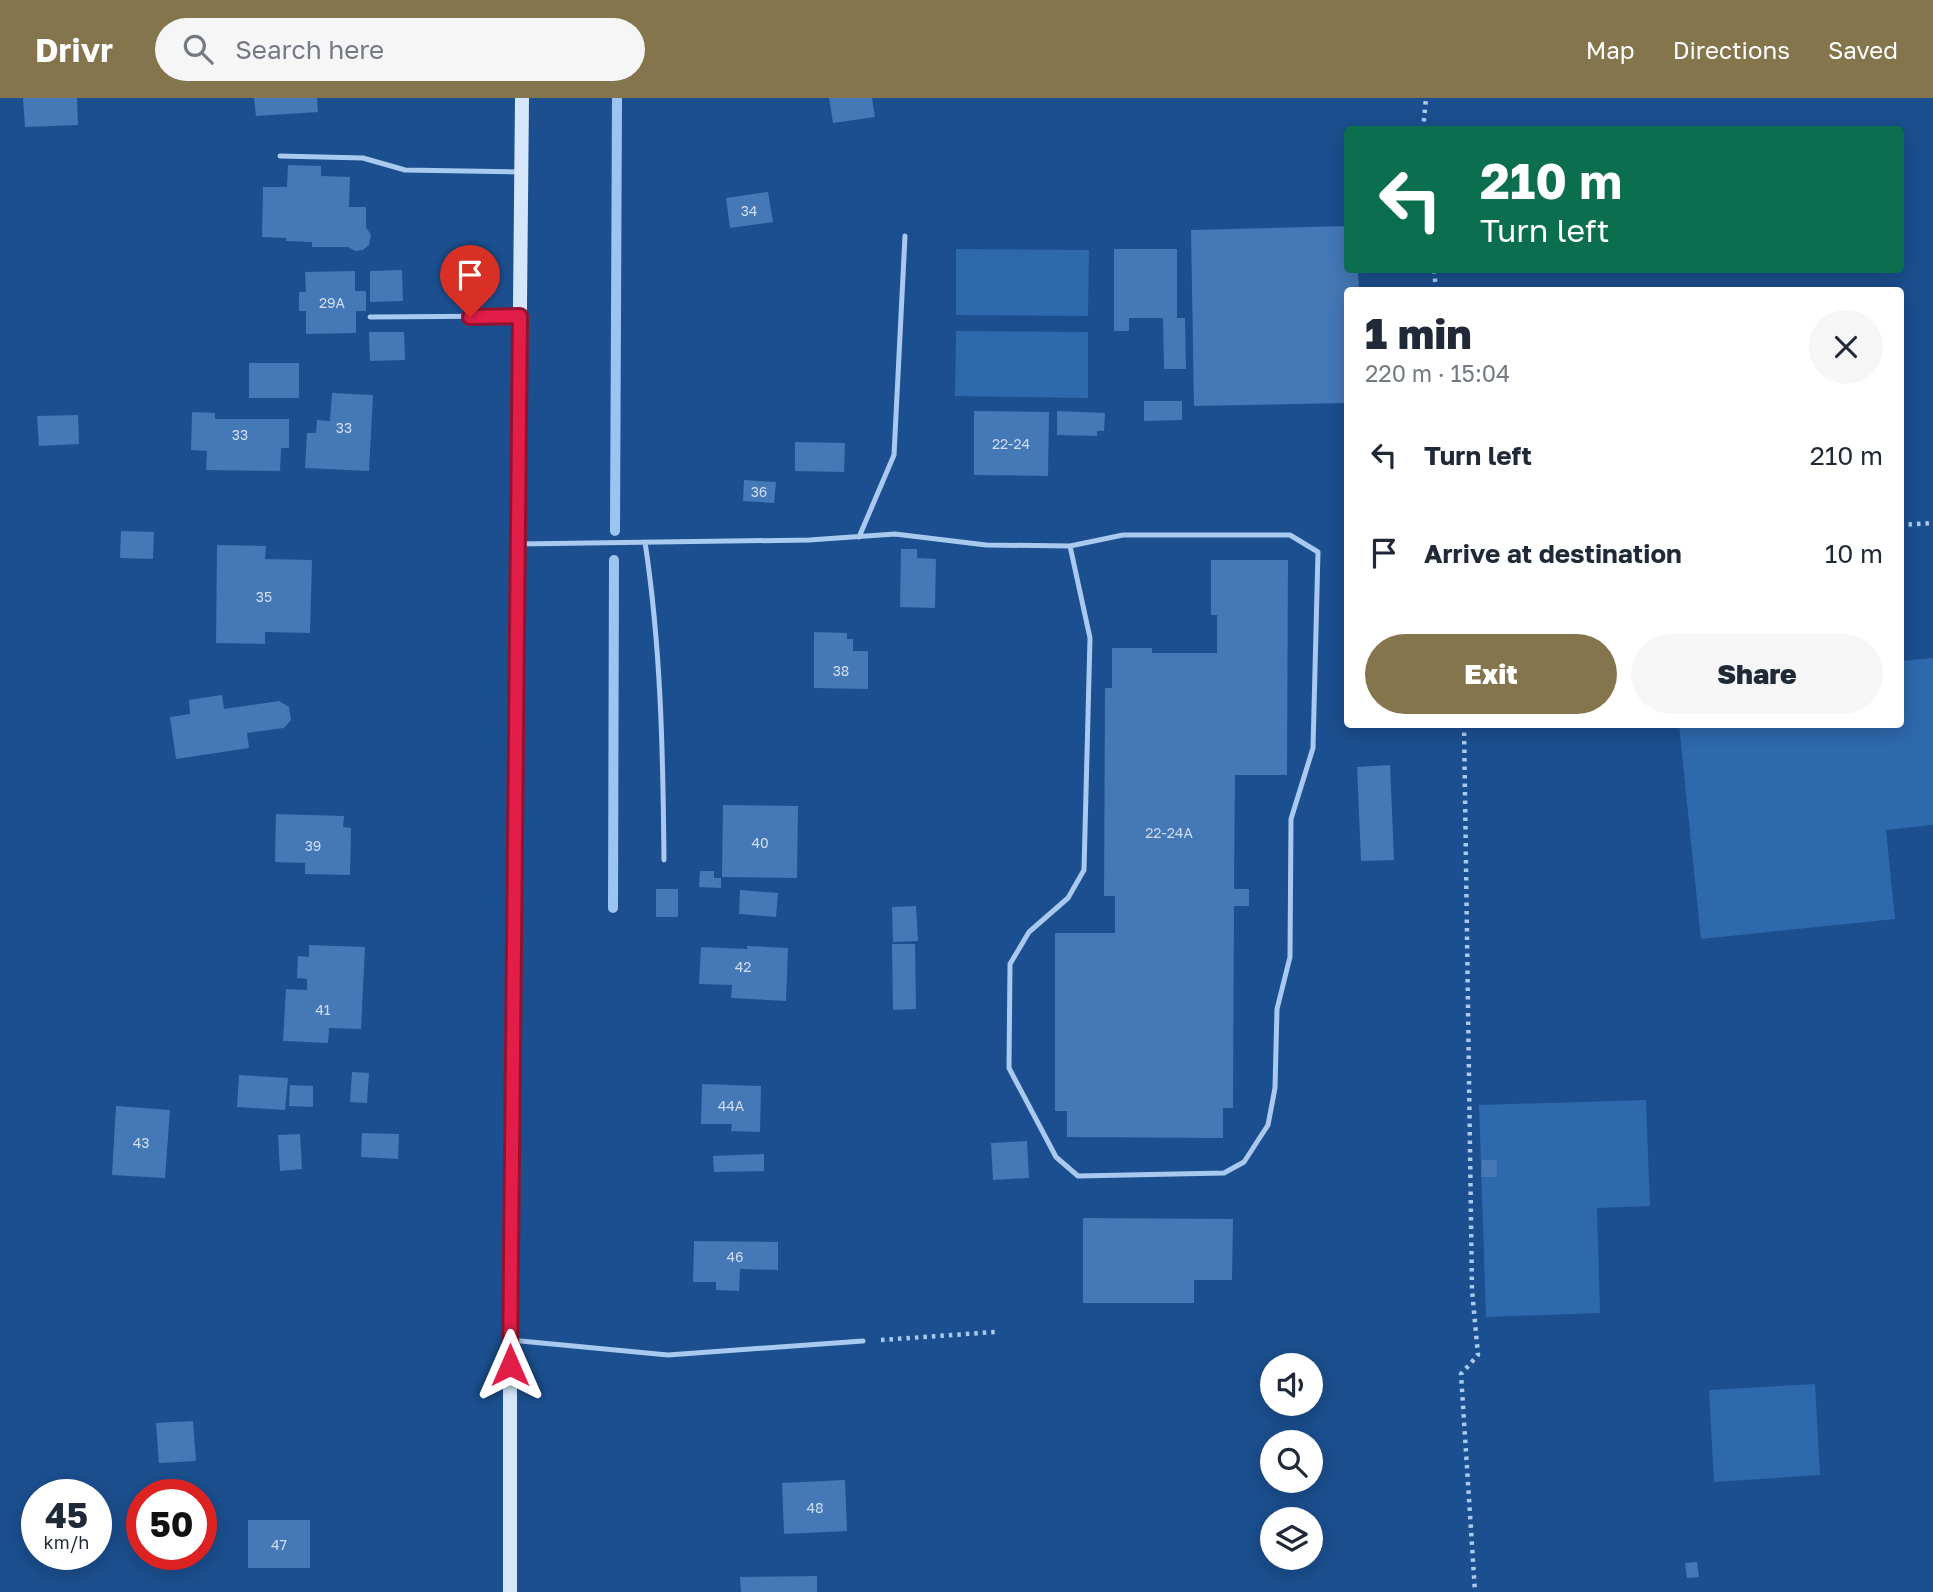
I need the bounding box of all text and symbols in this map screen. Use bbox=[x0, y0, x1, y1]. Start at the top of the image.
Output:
search box bbox=[155, 18, 645, 81]
text: Drivr bbox=[35, 30, 113, 69]
icon: search bbox=[179, 30, 217, 68]
text: Search here bbox=[235, 34, 384, 65]
text: Map bbox=[1586, 35, 1635, 64]
text: Directions bbox=[1673, 35, 1790, 64]
text: Saved bbox=[1828, 35, 1898, 64]
text: 210 m bbox=[1480, 151, 1622, 210]
icon: left bbox=[1365, 154, 1456, 245]
house number: 34 bbox=[741, 202, 757, 219]
text: Turn left bbox=[1480, 211, 1609, 249]
pin bbox=[440, 245, 500, 317]
icon: arrive bbox=[451, 256, 489, 294]
house number: 29А bbox=[319, 294, 346, 311]
text: 1 min bbox=[1365, 308, 1472, 358]
button: close bbox=[1809, 310, 1883, 384]
text: 220 m · 15:04 bbox=[1365, 359, 1510, 387]
house number: 33 bbox=[336, 419, 352, 436]
house number: 33 bbox=[232, 426, 248, 443]
house number: 22-24 bbox=[992, 435, 1030, 452]
icon: left bbox=[1365, 436, 1403, 474]
text: Turn left bbox=[1424, 440, 1532, 471]
text: 210 m bbox=[1810, 440, 1883, 471]
house number: 36 bbox=[751, 483, 767, 500]
icon: arrive bbox=[1365, 534, 1403, 572]
text: Arrive at destination bbox=[1424, 538, 1682, 569]
text: 10 m bbox=[1825, 538, 1883, 569]
house number: 35 bbox=[256, 588, 272, 605]
button: Exit bbox=[1365, 634, 1617, 714]
button: Share bbox=[1631, 634, 1883, 714]
house number: 38 bbox=[833, 662, 849, 679]
house number: 22-24А bbox=[1145, 824, 1193, 841]
house number: 40 bbox=[751, 834, 769, 851]
house number: 39 bbox=[305, 837, 321, 854]
house number: 42 bbox=[735, 958, 751, 975]
house number: 41 bbox=[315, 1001, 331, 1018]
house number: 44А bbox=[718, 1097, 745, 1114]
house number: 43 bbox=[133, 1134, 149, 1151]
house number: 46 bbox=[726, 1248, 744, 1265]
position arrow bbox=[473, 1328, 547, 1402]
map controls bbox=[1260, 1353, 1323, 1570]
button: sound bbox=[1260, 1353, 1323, 1416]
button: search bbox=[1260, 1430, 1323, 1493]
speed limit sign: 50 bbox=[126, 1479, 217, 1570]
text: 45 bbox=[45, 1494, 88, 1536]
house number: 48 bbox=[806, 1499, 824, 1516]
button: layers bbox=[1260, 1507, 1323, 1570]
text: km/h bbox=[44, 1531, 89, 1553]
house number: 47 bbox=[271, 1536, 287, 1553]

